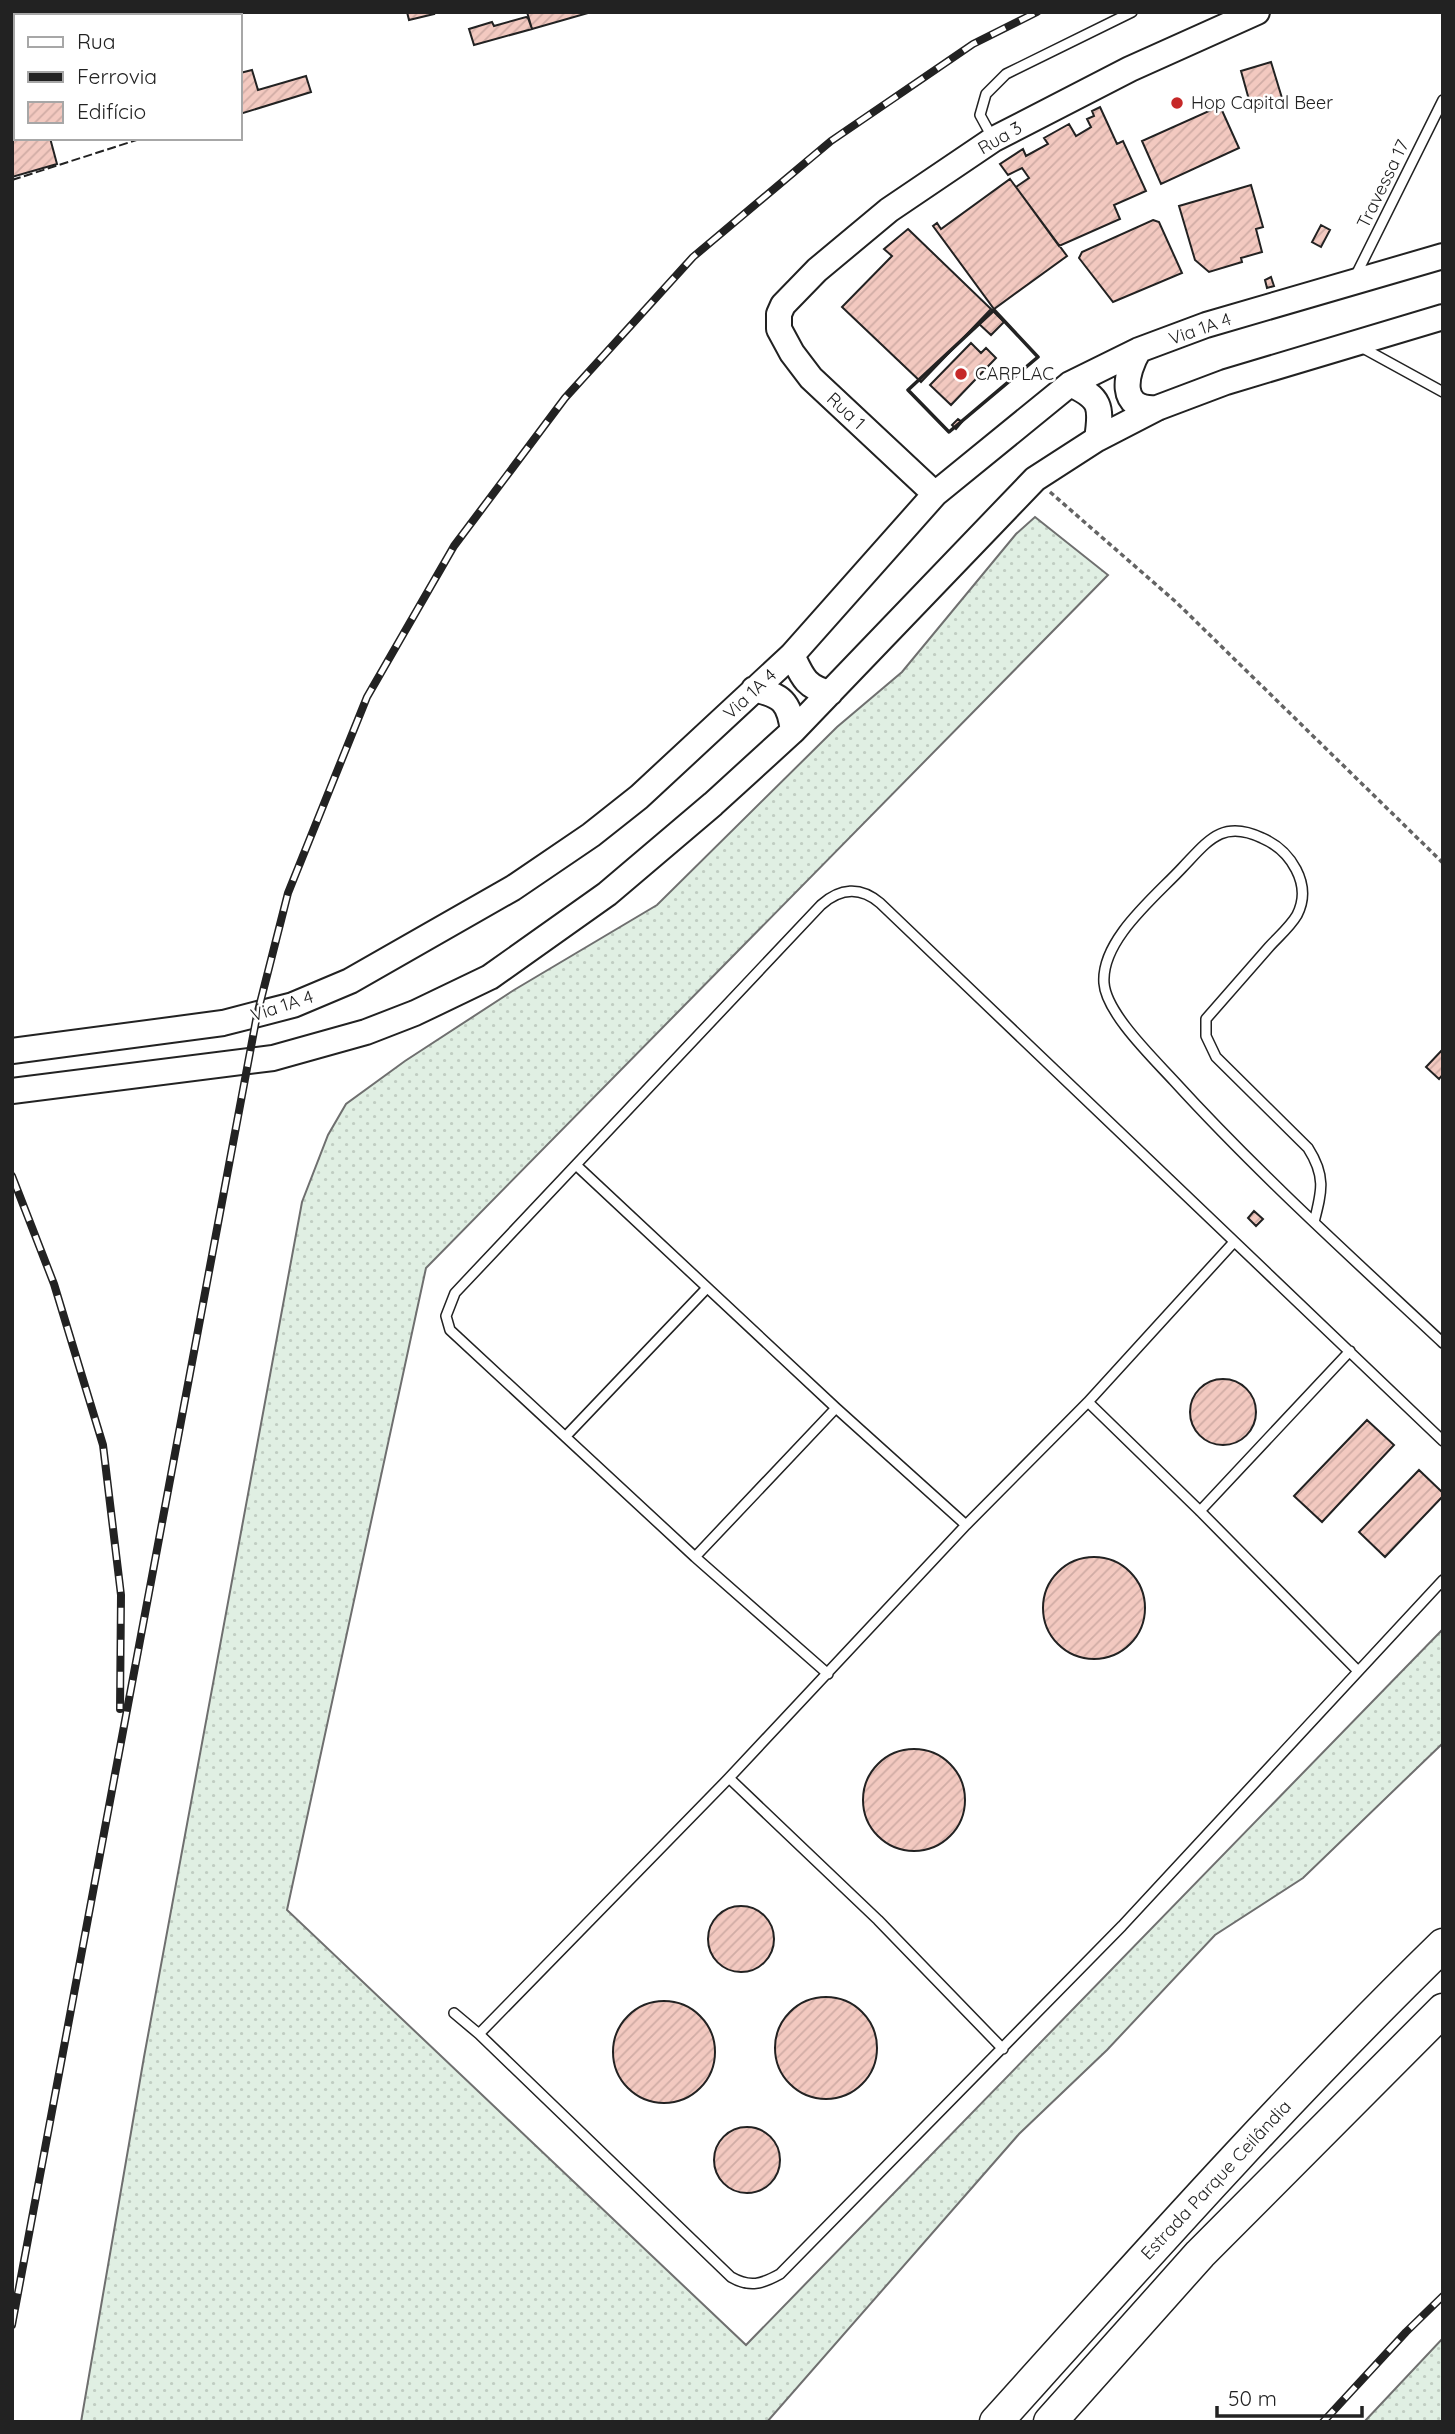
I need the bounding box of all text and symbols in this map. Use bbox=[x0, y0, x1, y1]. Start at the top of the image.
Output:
legend bbox=[14, 14, 242, 140]
text: Rua bbox=[77, 28, 116, 54]
text: Ferrovia bbox=[77, 63, 157, 89]
place label: Hop Capital Beer bbox=[1191, 91, 1333, 114]
marker: Hop Capital Beer bbox=[1169, 95, 1185, 111]
text: Edifício bbox=[77, 98, 146, 124]
street label: Rua 3 bbox=[973, 116, 1026, 159]
street label: Travessa 17 bbox=[1351, 136, 1414, 232]
street label: Via 1A 4 bbox=[1166, 307, 1234, 350]
place label: CARPLAC bbox=[975, 362, 1054, 385]
marker: CARPLAC bbox=[953, 366, 969, 382]
street label: Rua 1 bbox=[822, 387, 870, 434]
street label: Via 1A 4 bbox=[718, 663, 781, 724]
street label: Via 1A 4 bbox=[248, 985, 316, 1026]
street label: Estrada Parque Ceilândia bbox=[1135, 2095, 1296, 2264]
scale bar bbox=[1217, 2374, 1362, 2418]
text: 50 m bbox=[1228, 2385, 1277, 2411]

